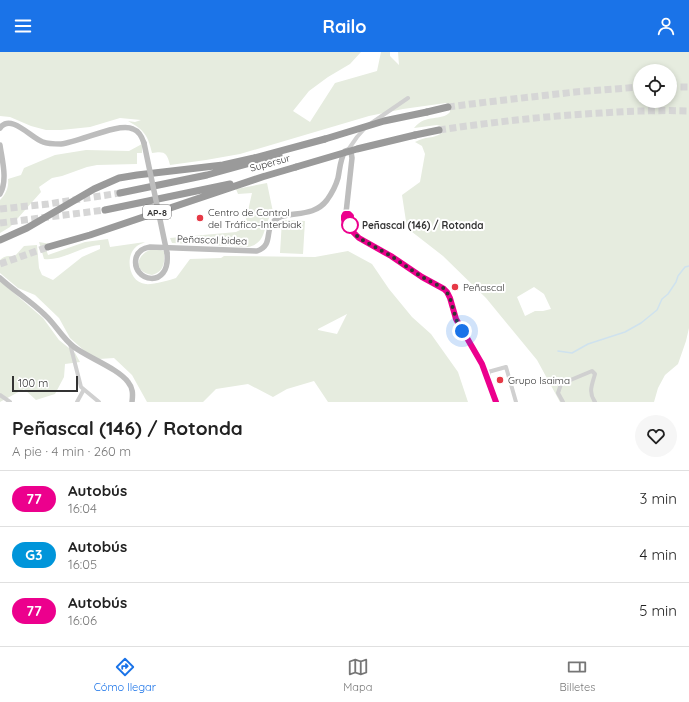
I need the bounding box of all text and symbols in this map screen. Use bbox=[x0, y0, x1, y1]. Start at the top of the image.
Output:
icon: menu bbox=[12, 15, 34, 37]
text: Railo bbox=[323, 15, 366, 38]
icon: person bbox=[655, 15, 677, 37]
map controls bbox=[633, 64, 677, 108]
button: locate bbox=[633, 64, 677, 108]
street label: Supersur bbox=[248, 151, 292, 175]
road number: AP-8 bbox=[143, 205, 171, 219]
place label: Centro de Control del Tráfico-Interbiak bbox=[208, 206, 302, 231]
marker: Centro de Control del Tráfico-Interbiak bbox=[195, 213, 205, 223]
marker: Peñascal (146) / Rotonda bbox=[341, 216, 359, 234]
place label: Peñascal (146) / Rotonda bbox=[362, 219, 483, 232]
street label: Peñascal bidea bbox=[177, 232, 247, 248]
place label: Peñascal bbox=[463, 281, 505, 294]
marker: Peñascal bbox=[450, 282, 460, 292]
your location bbox=[452, 321, 472, 341]
scale bar bbox=[12, 374, 78, 393]
place label: Grupo Isaima bbox=[508, 374, 570, 387]
marker: Grupo Isaima bbox=[495, 375, 505, 385]
text: 100 m bbox=[18, 376, 48, 390]
button: heart bbox=[635, 415, 677, 457]
text: Peñascal (146) / Rotonda bbox=[12, 416, 243, 440]
text: A pie · 4 min · 260 m bbox=[12, 443, 131, 459]
text: Autobús bbox=[68, 481, 127, 500]
text: 3 min bbox=[639, 489, 677, 508]
text: 77 bbox=[26, 490, 42, 508]
text: 16:04 bbox=[68, 500, 97, 516]
text: Autobús bbox=[68, 537, 127, 556]
text: 4 min bbox=[639, 545, 677, 564]
text: G3 bbox=[25, 546, 43, 564]
text: 16:05 bbox=[68, 556, 97, 572]
text: Autobús bbox=[68, 593, 127, 612]
text: 5 min bbox=[639, 601, 677, 620]
text: 77 bbox=[26, 602, 42, 620]
text: 16:06 bbox=[68, 612, 97, 628]
tab: Cómo llegar bbox=[94, 656, 156, 694]
tab: Mapa bbox=[343, 656, 372, 694]
tab: Billetes bbox=[560, 656, 595, 694]

